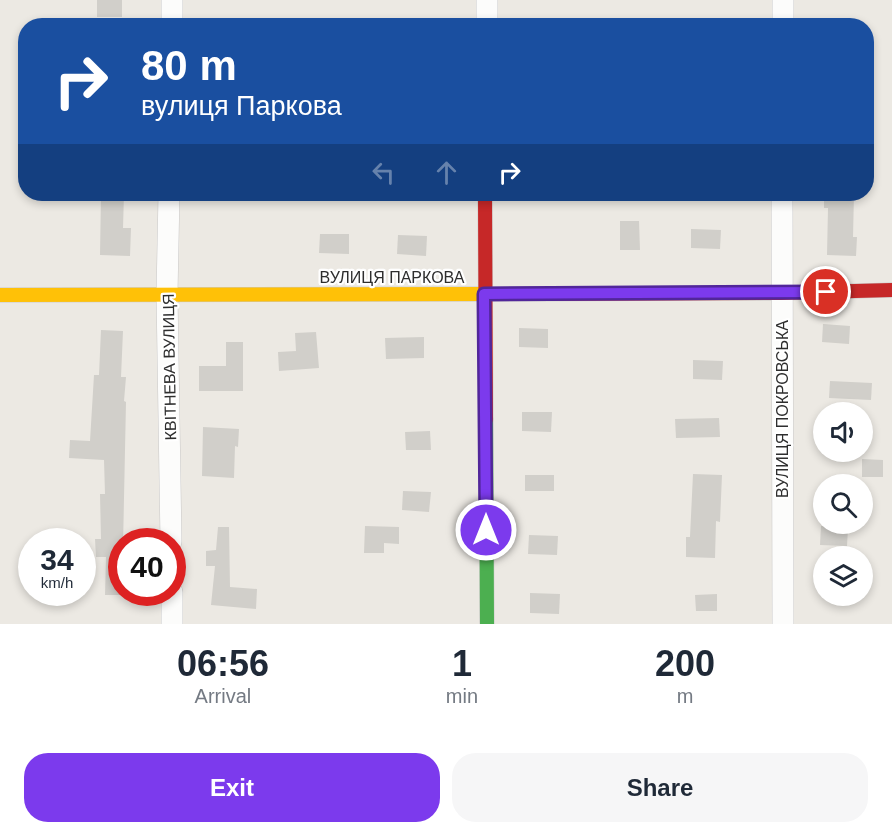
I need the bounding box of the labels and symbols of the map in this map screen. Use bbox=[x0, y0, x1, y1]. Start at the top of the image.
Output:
pin bbox=[800, 266, 851, 317]
street label: ВУЛИЦЯ ПАРКОВА bbox=[320, 269, 465, 286]
street label: КВІТНЕВА ВУЛИЦЯ bbox=[160, 293, 179, 441]
street label: ВУЛИЦЯ ПОКРОВСЬКА bbox=[774, 320, 791, 498]
position arrow bbox=[454, 498, 518, 562]
speed limit sign: 40 bbox=[108, 528, 186, 606]

